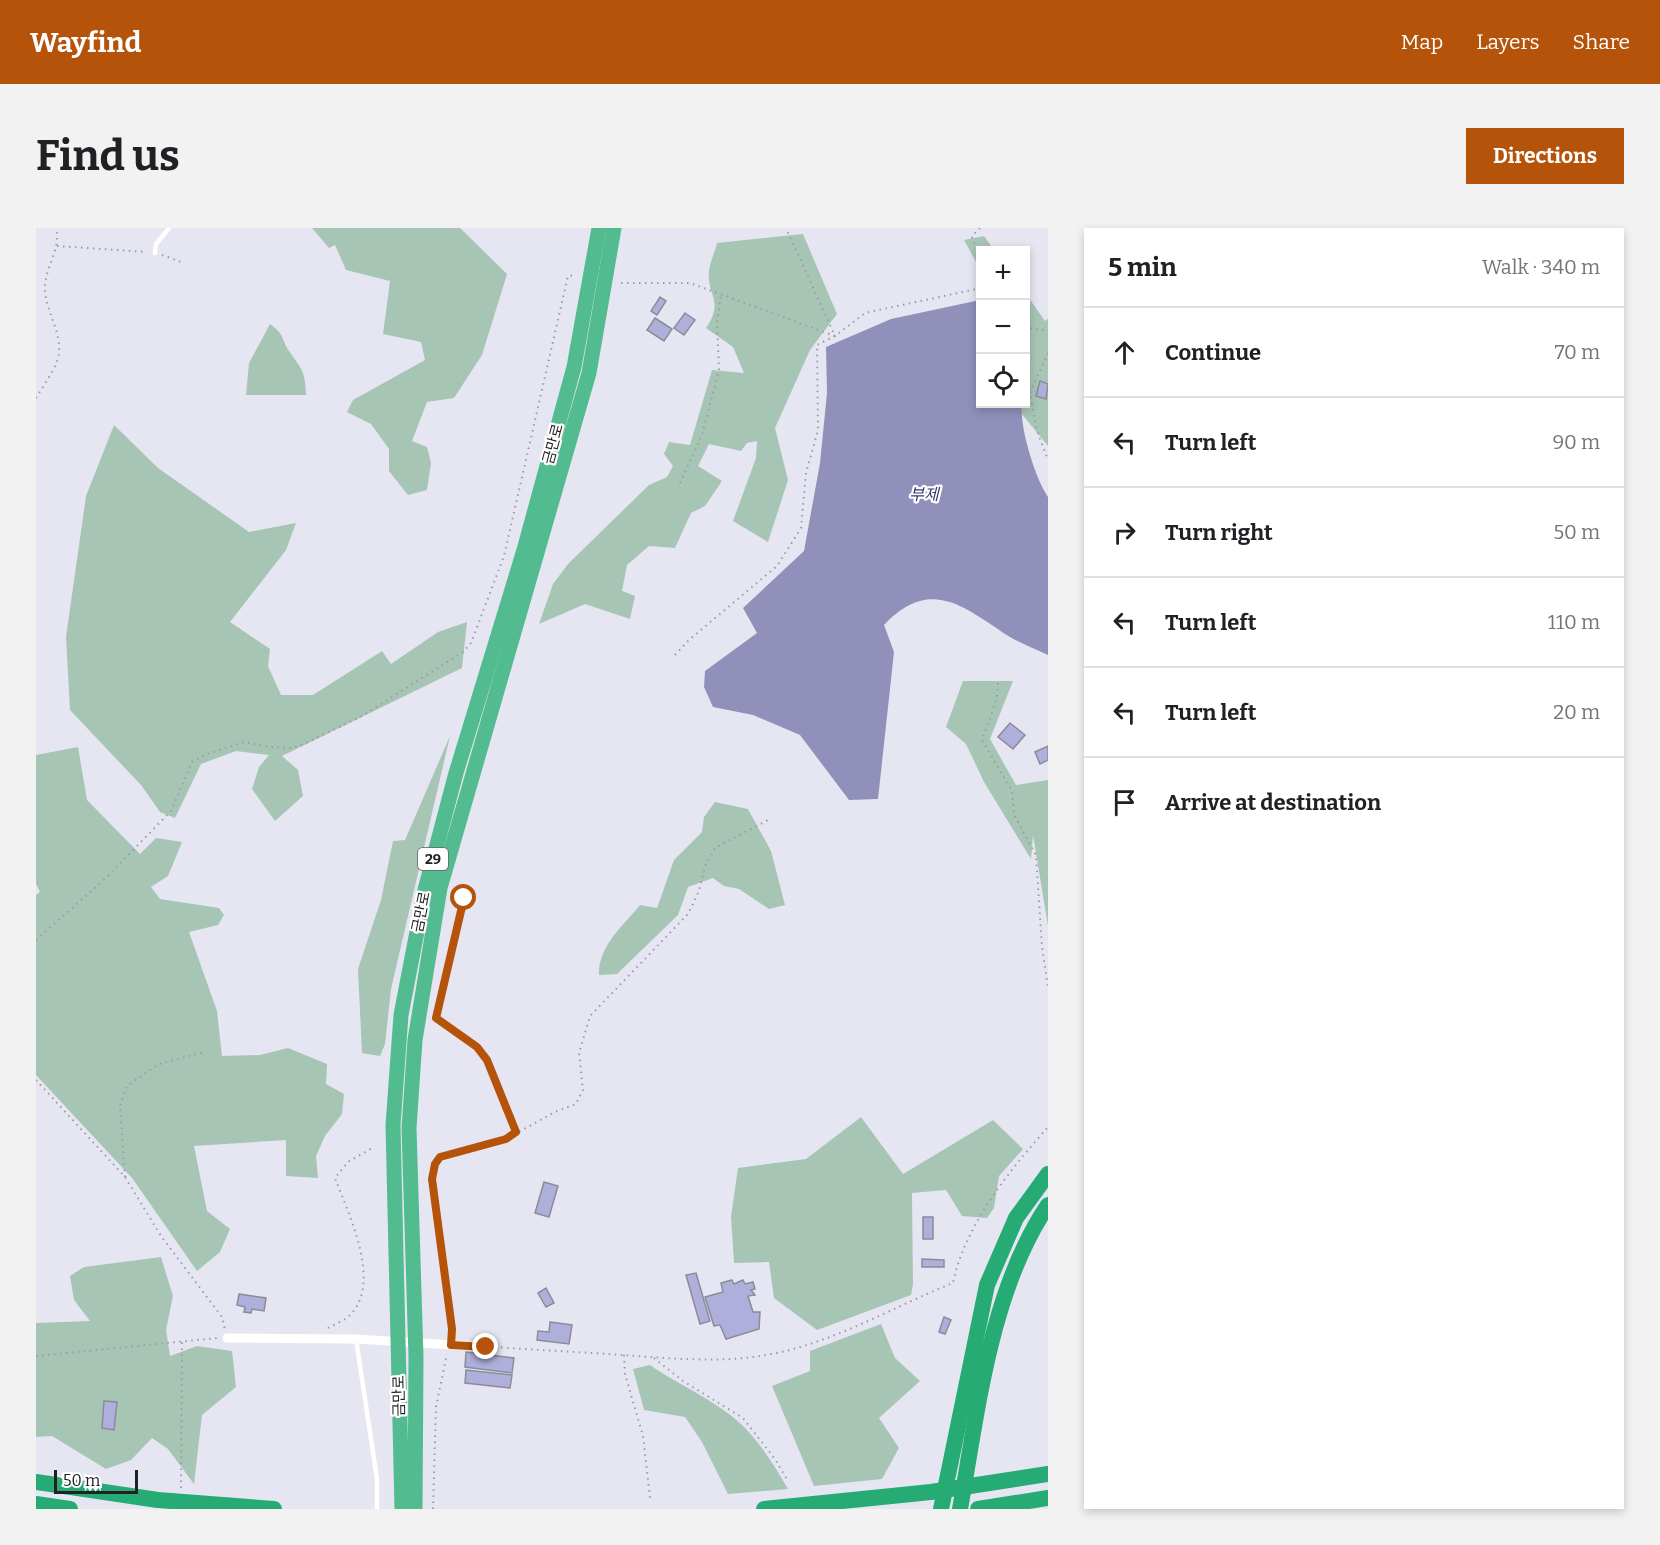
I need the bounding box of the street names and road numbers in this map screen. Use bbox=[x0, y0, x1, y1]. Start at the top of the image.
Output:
street label: 금만로 bbox=[539, 422, 567, 466]
road number: 29 bbox=[418, 848, 448, 870]
street label: 금만로 bbox=[408, 890, 434, 934]
street label: 금만로 bbox=[390, 1375, 408, 1417]

